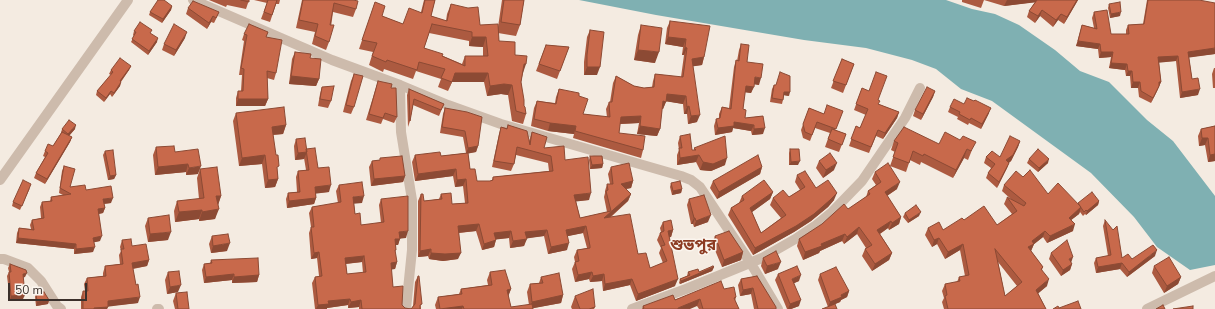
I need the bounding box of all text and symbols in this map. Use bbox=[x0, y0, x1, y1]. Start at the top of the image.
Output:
district label: শুভপুর bbox=[670, 236, 716, 256]
scale bar bbox=[10, 275, 89, 301]
text: 50 m bbox=[15, 282, 43, 298]

